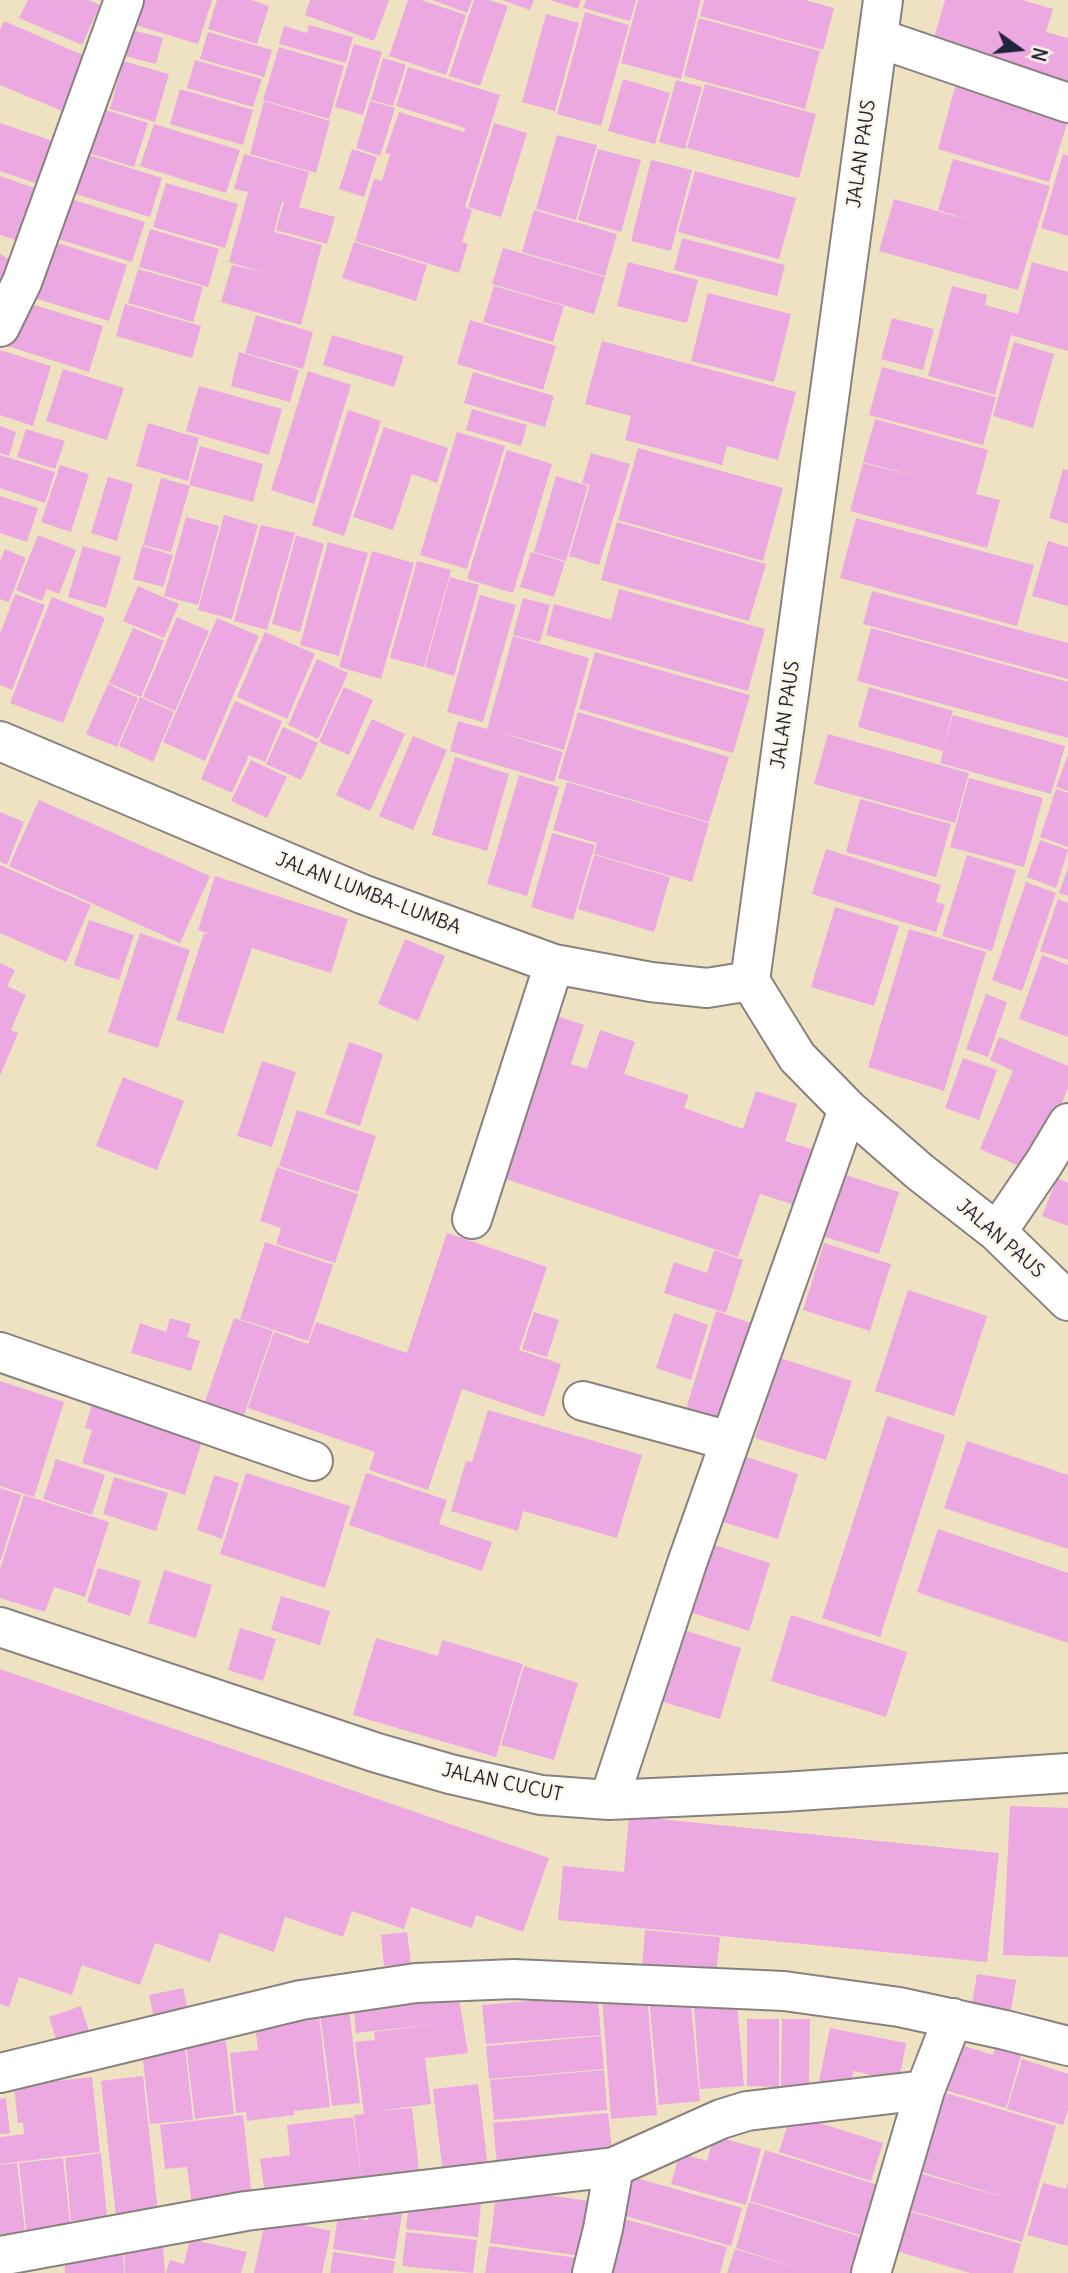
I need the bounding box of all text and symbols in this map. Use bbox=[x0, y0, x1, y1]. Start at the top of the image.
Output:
north arrow bbox=[984, 14, 1054, 84]
text: N bbox=[1026, 45, 1053, 64]
street label: JALAN PAUS bbox=[843, 99, 881, 209]
street label: JALAN PAUS bbox=[767, 660, 805, 770]
street label: JALAN LUMBA-LUMBA bbox=[272, 848, 464, 940]
street label: JALAN PAUS bbox=[951, 1195, 1049, 1283]
street label: JALAN CUCUT bbox=[439, 1759, 565, 1807]

